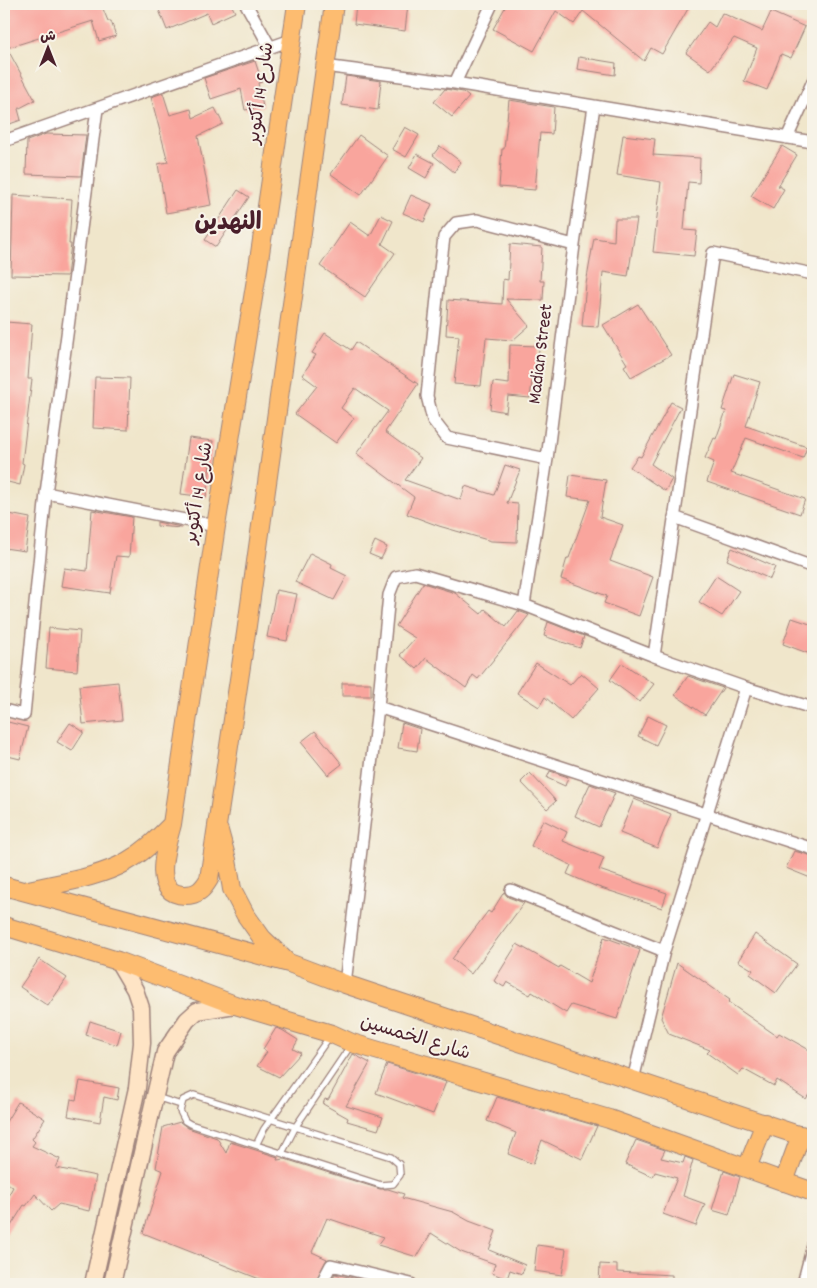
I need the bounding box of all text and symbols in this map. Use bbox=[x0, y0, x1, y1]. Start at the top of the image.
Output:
north arrow bbox=[22, 22, 72, 72]
text: ش bbox=[40, 27, 56, 47]
street label: شارع 14 أكتوبر bbox=[241, 40, 282, 148]
district label: النهدين bbox=[194, 207, 262, 241]
street label: Madian Street bbox=[522, 302, 562, 406]
street label: شارع 14 أكتوبر bbox=[178, 440, 221, 548]
street label: شارع الخمسين bbox=[357, 1009, 473, 1069]

